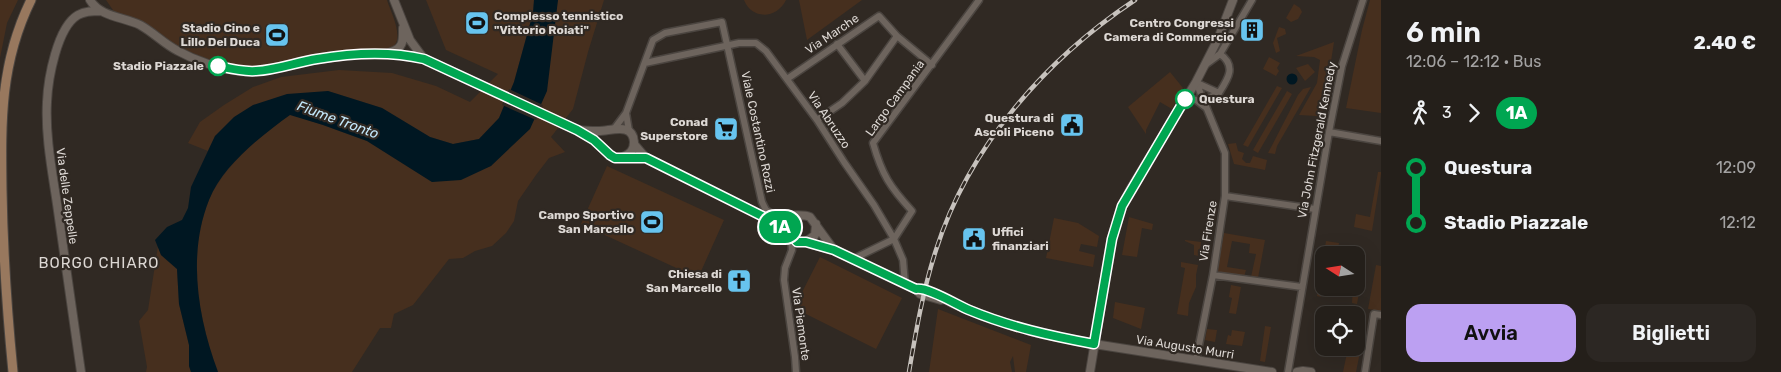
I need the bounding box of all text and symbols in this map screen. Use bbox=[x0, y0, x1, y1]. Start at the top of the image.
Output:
place label: Complesso tennistico "Vittorio Roiati" bbox=[494, 9, 623, 37]
sports icon: Complesso tennistico "Vittorio Roiati" bbox=[464, 10, 490, 36]
street label: Via Marche bbox=[803, 11, 862, 57]
place label: Centro Congressi Camera di Commercio bbox=[1104, 16, 1234, 44]
text: 6 min bbox=[1406, 16, 1481, 49]
building icon: Centro Congressi Camera di Commercio bbox=[1239, 17, 1265, 43]
place label: Stadio Cino e Lillo Del Duca bbox=[180, 21, 260, 49]
sports icon: Stadio Cino e Lillo Del Duca bbox=[264, 22, 290, 48]
text: 2.40 € bbox=[1694, 31, 1756, 54]
text: 12:06 – 12:12 · Bus bbox=[1406, 52, 1541, 71]
marker: Stadio Piazzale bbox=[208, 56, 228, 76]
street label: Largo Campania bbox=[863, 57, 927, 139]
place label: Stadio Piazzale bbox=[113, 59, 204, 73]
street label: Via John Fitzgerald Kennedy bbox=[1295, 60, 1339, 220]
street label: Viale Costantino Rozzi bbox=[738, 70, 778, 194]
street label: Via Abruzzo bbox=[805, 89, 853, 151]
marker: Questura bbox=[1175, 89, 1195, 109]
place label: Questura bbox=[1199, 92, 1255, 106]
water label: Fiume Tronto bbox=[295, 97, 381, 143]
icon: walk bbox=[1406, 99, 1434, 127]
icon: forward bbox=[1460, 99, 1488, 127]
text: 1A bbox=[1506, 102, 1527, 124]
text: 3 bbox=[1442, 103, 1452, 122]
place label: Questura di Ascoli Piceno bbox=[974, 111, 1054, 139]
public building icon: Questura di Ascoli Piceno bbox=[1059, 112, 1085, 138]
place label: Conad Superstore bbox=[640, 115, 708, 143]
supermarket icon: Conad Superstore bbox=[713, 116, 739, 142]
street label: Via delle Zeppelle bbox=[53, 147, 81, 245]
text: Questura bbox=[1444, 156, 1532, 179]
text: 12:09 bbox=[1716, 158, 1756, 177]
street label: Via Firenze bbox=[1196, 199, 1220, 262]
place label: Campo Sportivo San Marcello bbox=[538, 208, 634, 236]
sports icon: Campo Sportivo San Marcello bbox=[639, 209, 665, 235]
line badge: 1A bbox=[758, 211, 802, 243]
text: Stadio Piazzale bbox=[1444, 211, 1588, 234]
text: 12:12 bbox=[1719, 213, 1756, 232]
text: 1A bbox=[769, 216, 791, 238]
place label: Uffici finanziari bbox=[992, 225, 1049, 253]
public building icon: Uffici finanziari bbox=[961, 226, 987, 252]
north arrow bbox=[1315, 246, 1365, 296]
map controls bbox=[1315, 246, 1365, 356]
district label: BORGO CHIARO bbox=[39, 254, 159, 272]
place label: Chiesa di San Marcello bbox=[646, 267, 722, 295]
church icon: Chiesa di San Marcello bbox=[726, 268, 752, 294]
street label: Via Piemonte bbox=[789, 286, 813, 362]
button: Avvia bbox=[1406, 304, 1576, 362]
button: Biglietti bbox=[1586, 304, 1756, 362]
button: locate bbox=[1315, 306, 1365, 356]
street label: Via Augusto Murri bbox=[1135, 332, 1235, 362]

